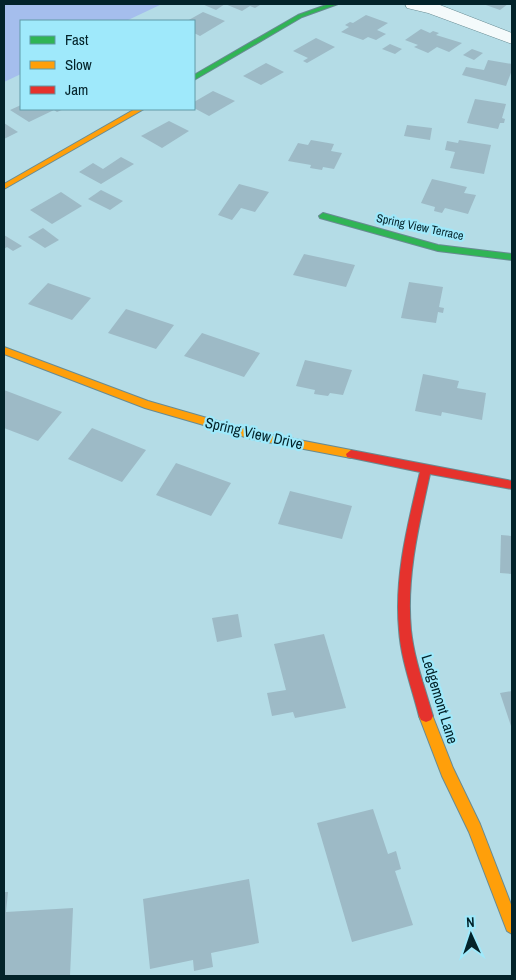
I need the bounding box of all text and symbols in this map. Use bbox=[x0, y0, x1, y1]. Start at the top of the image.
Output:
legend bbox=[20, 20, 195, 110]
text: Fast bbox=[65, 29, 89, 50]
text: Slow bbox=[65, 54, 92, 75]
text: Jam bbox=[65, 79, 88, 100]
street label: Spring View Terrace bbox=[375, 210, 465, 244]
street label: Spring View Drive bbox=[203, 412, 305, 454]
street label: Ledgemont Lane bbox=[416, 652, 464, 746]
north arrow bbox=[446, 910, 496, 960]
text: N bbox=[466, 913, 475, 931]

